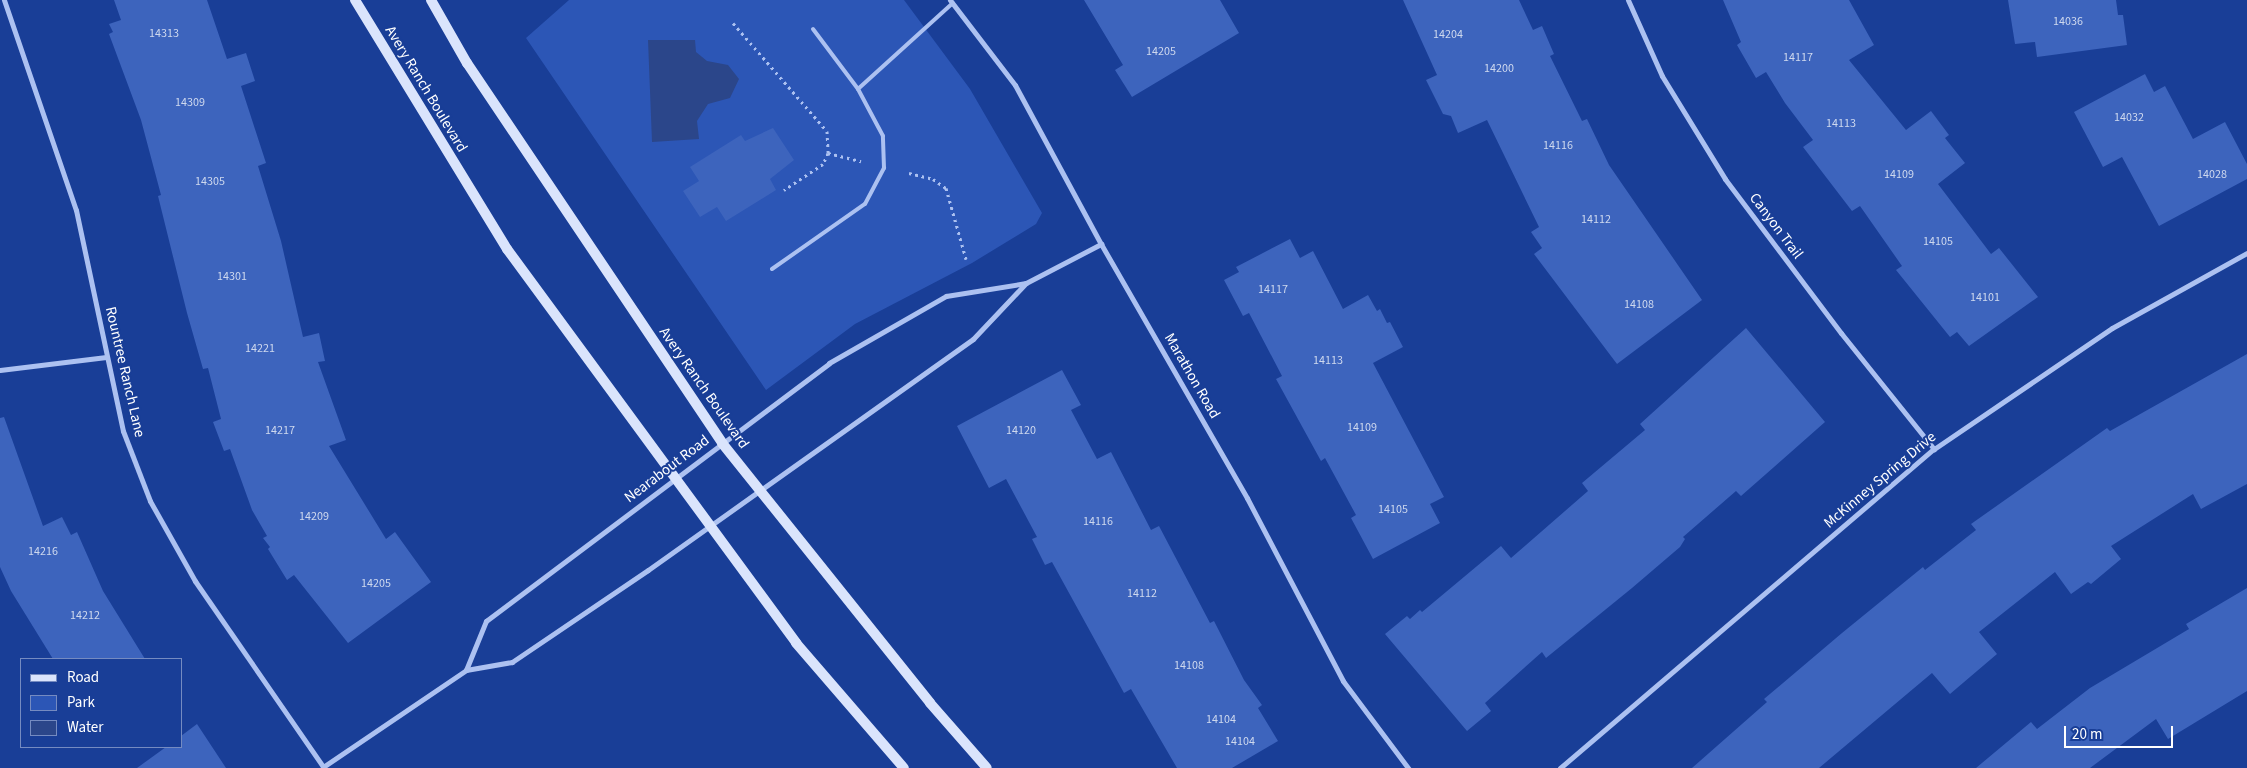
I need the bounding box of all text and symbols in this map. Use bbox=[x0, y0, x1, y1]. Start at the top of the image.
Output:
house number: 14036 bbox=[2053, 15, 2083, 29]
street label: Avery Ranch Boulevard bbox=[381, 22, 471, 156]
house number: 14313 bbox=[149, 27, 179, 41]
house number: 14204 bbox=[1433, 28, 1463, 42]
house number: 14205 bbox=[1146, 45, 1176, 59]
house number: 14117 bbox=[1783, 51, 1813, 65]
house number: 14200 bbox=[1484, 62, 1514, 76]
house number: 14309 bbox=[175, 96, 205, 110]
house number: 14032 bbox=[2114, 111, 2144, 125]
house number: 14113 bbox=[1826, 117, 1856, 131]
house number: 14116 bbox=[1543, 139, 1573, 153]
house number: 14109 bbox=[1884, 168, 1914, 182]
house number: 14028 bbox=[2197, 168, 2227, 182]
house number: 14305 bbox=[195, 175, 225, 189]
street label: Canyon Trail bbox=[1745, 189, 1807, 263]
house number: 14112 bbox=[1581, 213, 1611, 227]
house number: 14105 bbox=[1923, 235, 1953, 249]
house number: 14301 bbox=[217, 270, 247, 284]
house number: 14117 bbox=[1258, 283, 1288, 297]
house number: 14101 bbox=[1970, 291, 2000, 305]
house number: 14108 bbox=[1624, 298, 1654, 312]
street label: Rountree Ranch Lane bbox=[101, 305, 149, 439]
street label: Avery Ranch Boulevard bbox=[655, 324, 753, 452]
street label: Marathon Road bbox=[1160, 330, 1224, 422]
house number: 14221 bbox=[245, 342, 275, 356]
house number: 14113 bbox=[1313, 354, 1343, 368]
house number: 14109 bbox=[1347, 421, 1377, 435]
house number: 14217 bbox=[265, 424, 295, 438]
house number: 14120 bbox=[1006, 424, 1036, 438]
street label: McKinney Spring Drive bbox=[1820, 428, 1940, 532]
street label: Nearabout Road bbox=[621, 431, 713, 507]
house number: 14105 bbox=[1378, 503, 1408, 517]
house number: 14209 bbox=[299, 510, 329, 524]
house number: 14116 bbox=[1083, 515, 1113, 529]
house number: 14216 bbox=[28, 545, 58, 559]
house number: 14205 bbox=[361, 577, 391, 591]
house number: 14112 bbox=[1127, 587, 1157, 601]
house number: 14212 bbox=[70, 609, 100, 623]
legend bbox=[20, 658, 182, 748]
house number: 14108 bbox=[1174, 659, 1204, 673]
text: Road bbox=[67, 667, 99, 688]
text: Park bbox=[67, 692, 95, 713]
house number: 14104 bbox=[1206, 713, 1236, 727]
scale bar bbox=[2067, 716, 2176, 748]
text: Water bbox=[67, 717, 103, 738]
text: 20 m bbox=[2072, 724, 2102, 745]
house number: 14104 bbox=[1225, 735, 1255, 749]

